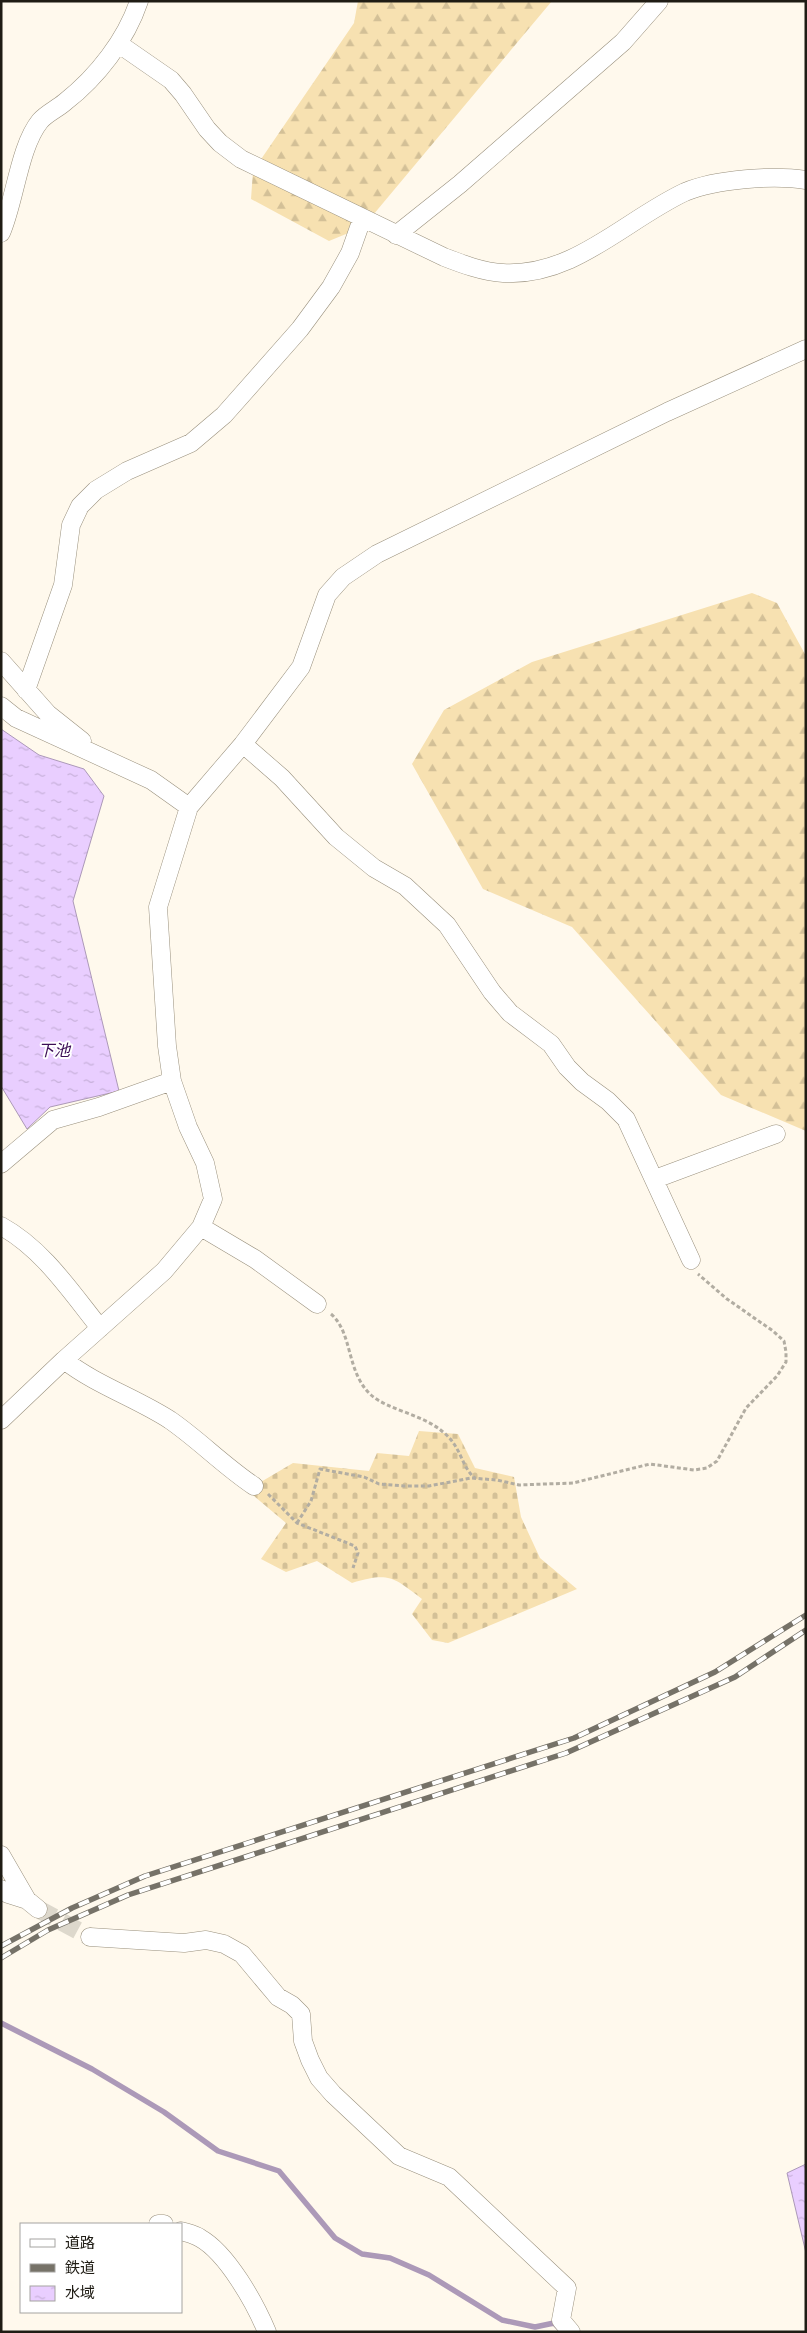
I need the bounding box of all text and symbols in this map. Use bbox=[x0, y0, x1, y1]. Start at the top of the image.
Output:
water label: 下池 bbox=[38, 1042, 72, 1062]
legend bbox=[20, 2223, 182, 2313]
text: 道路 bbox=[65, 2235, 95, 2254]
text: 鉄道 bbox=[65, 2260, 95, 2279]
text: 水域 bbox=[65, 2285, 95, 2304]

